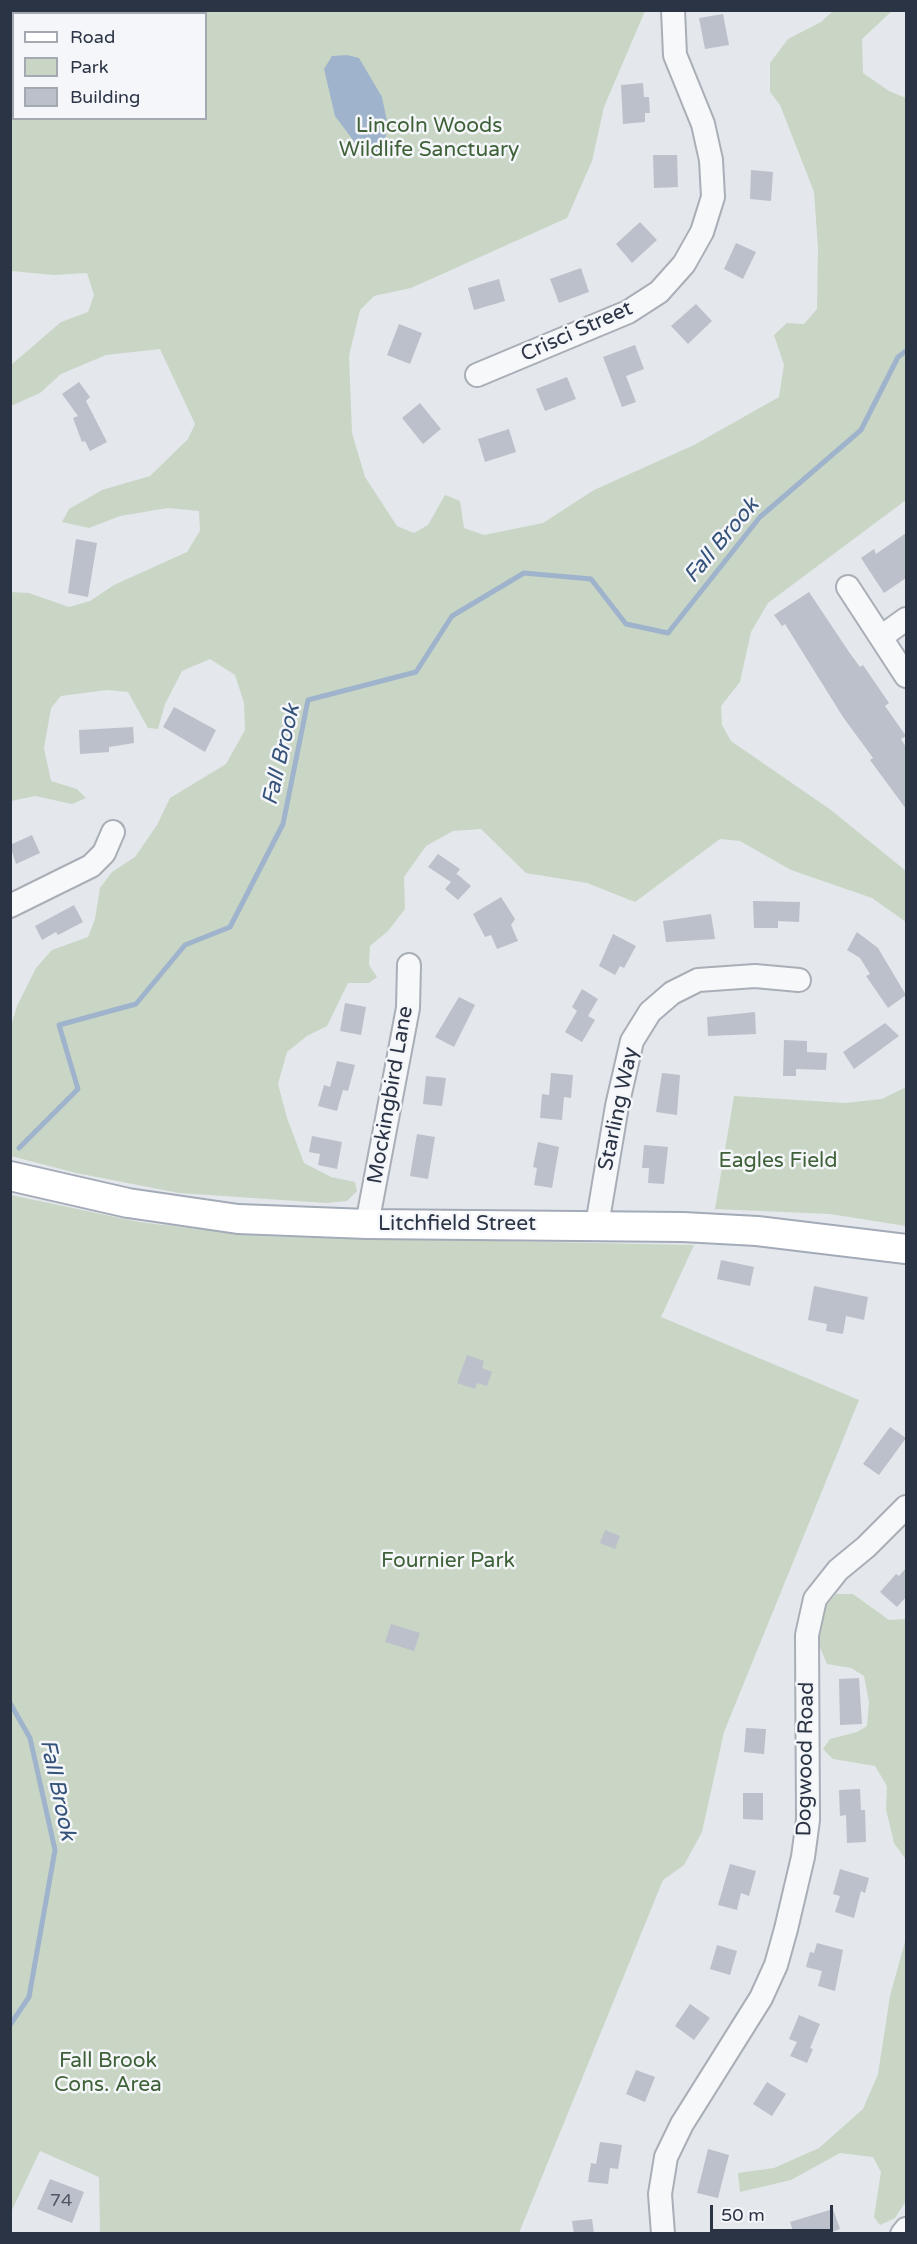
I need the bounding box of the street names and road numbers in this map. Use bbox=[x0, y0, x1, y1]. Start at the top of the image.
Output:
street label: Crisci Street bbox=[517, 296, 637, 368]
street label: Mockingbird Lane bbox=[363, 1004, 419, 1186]
street label: Starling Way bbox=[594, 1045, 644, 1173]
street label: Litchfield Street bbox=[378, 1211, 536, 1237]
street label: Dogwood Road bbox=[792, 1681, 820, 1837]

